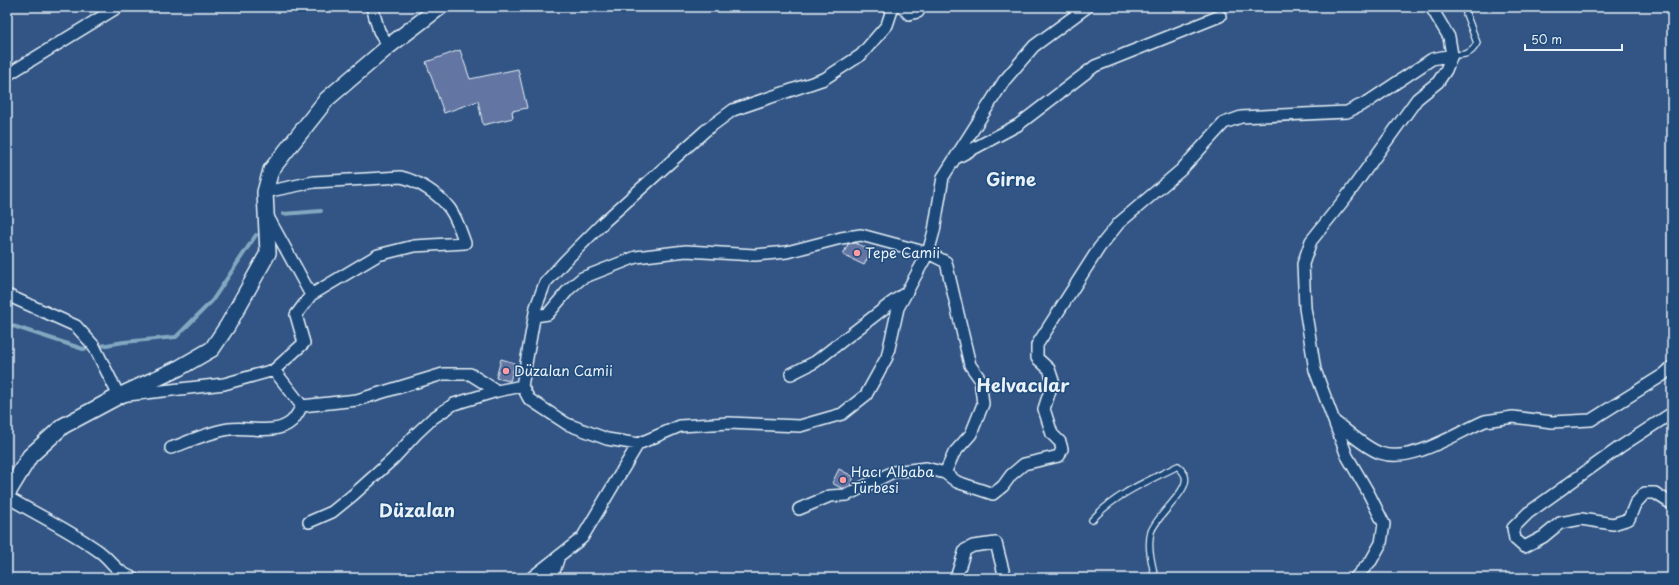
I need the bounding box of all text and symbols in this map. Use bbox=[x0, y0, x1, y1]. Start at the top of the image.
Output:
scale bar bbox=[1525, 26, 1622, 52]
text: 50 m bbox=[1531, 30, 1562, 48]
district label: Girne bbox=[986, 165, 1036, 192]
place label: Tepe Camii bbox=[865, 242, 940, 263]
marker: Tepe Camii bbox=[852, 248, 862, 258]
place label: Düzalan Camii bbox=[514, 360, 613, 381]
marker: Düzalan Camii bbox=[501, 366, 511, 376]
district label: Helvacılar bbox=[976, 371, 1070, 398]
place label: Hacı Albaba Türbesi bbox=[851, 461, 934, 498]
marker: Hacı Albaba Türbesi bbox=[838, 475, 848, 485]
district label: Düzalan bbox=[379, 496, 455, 523]

